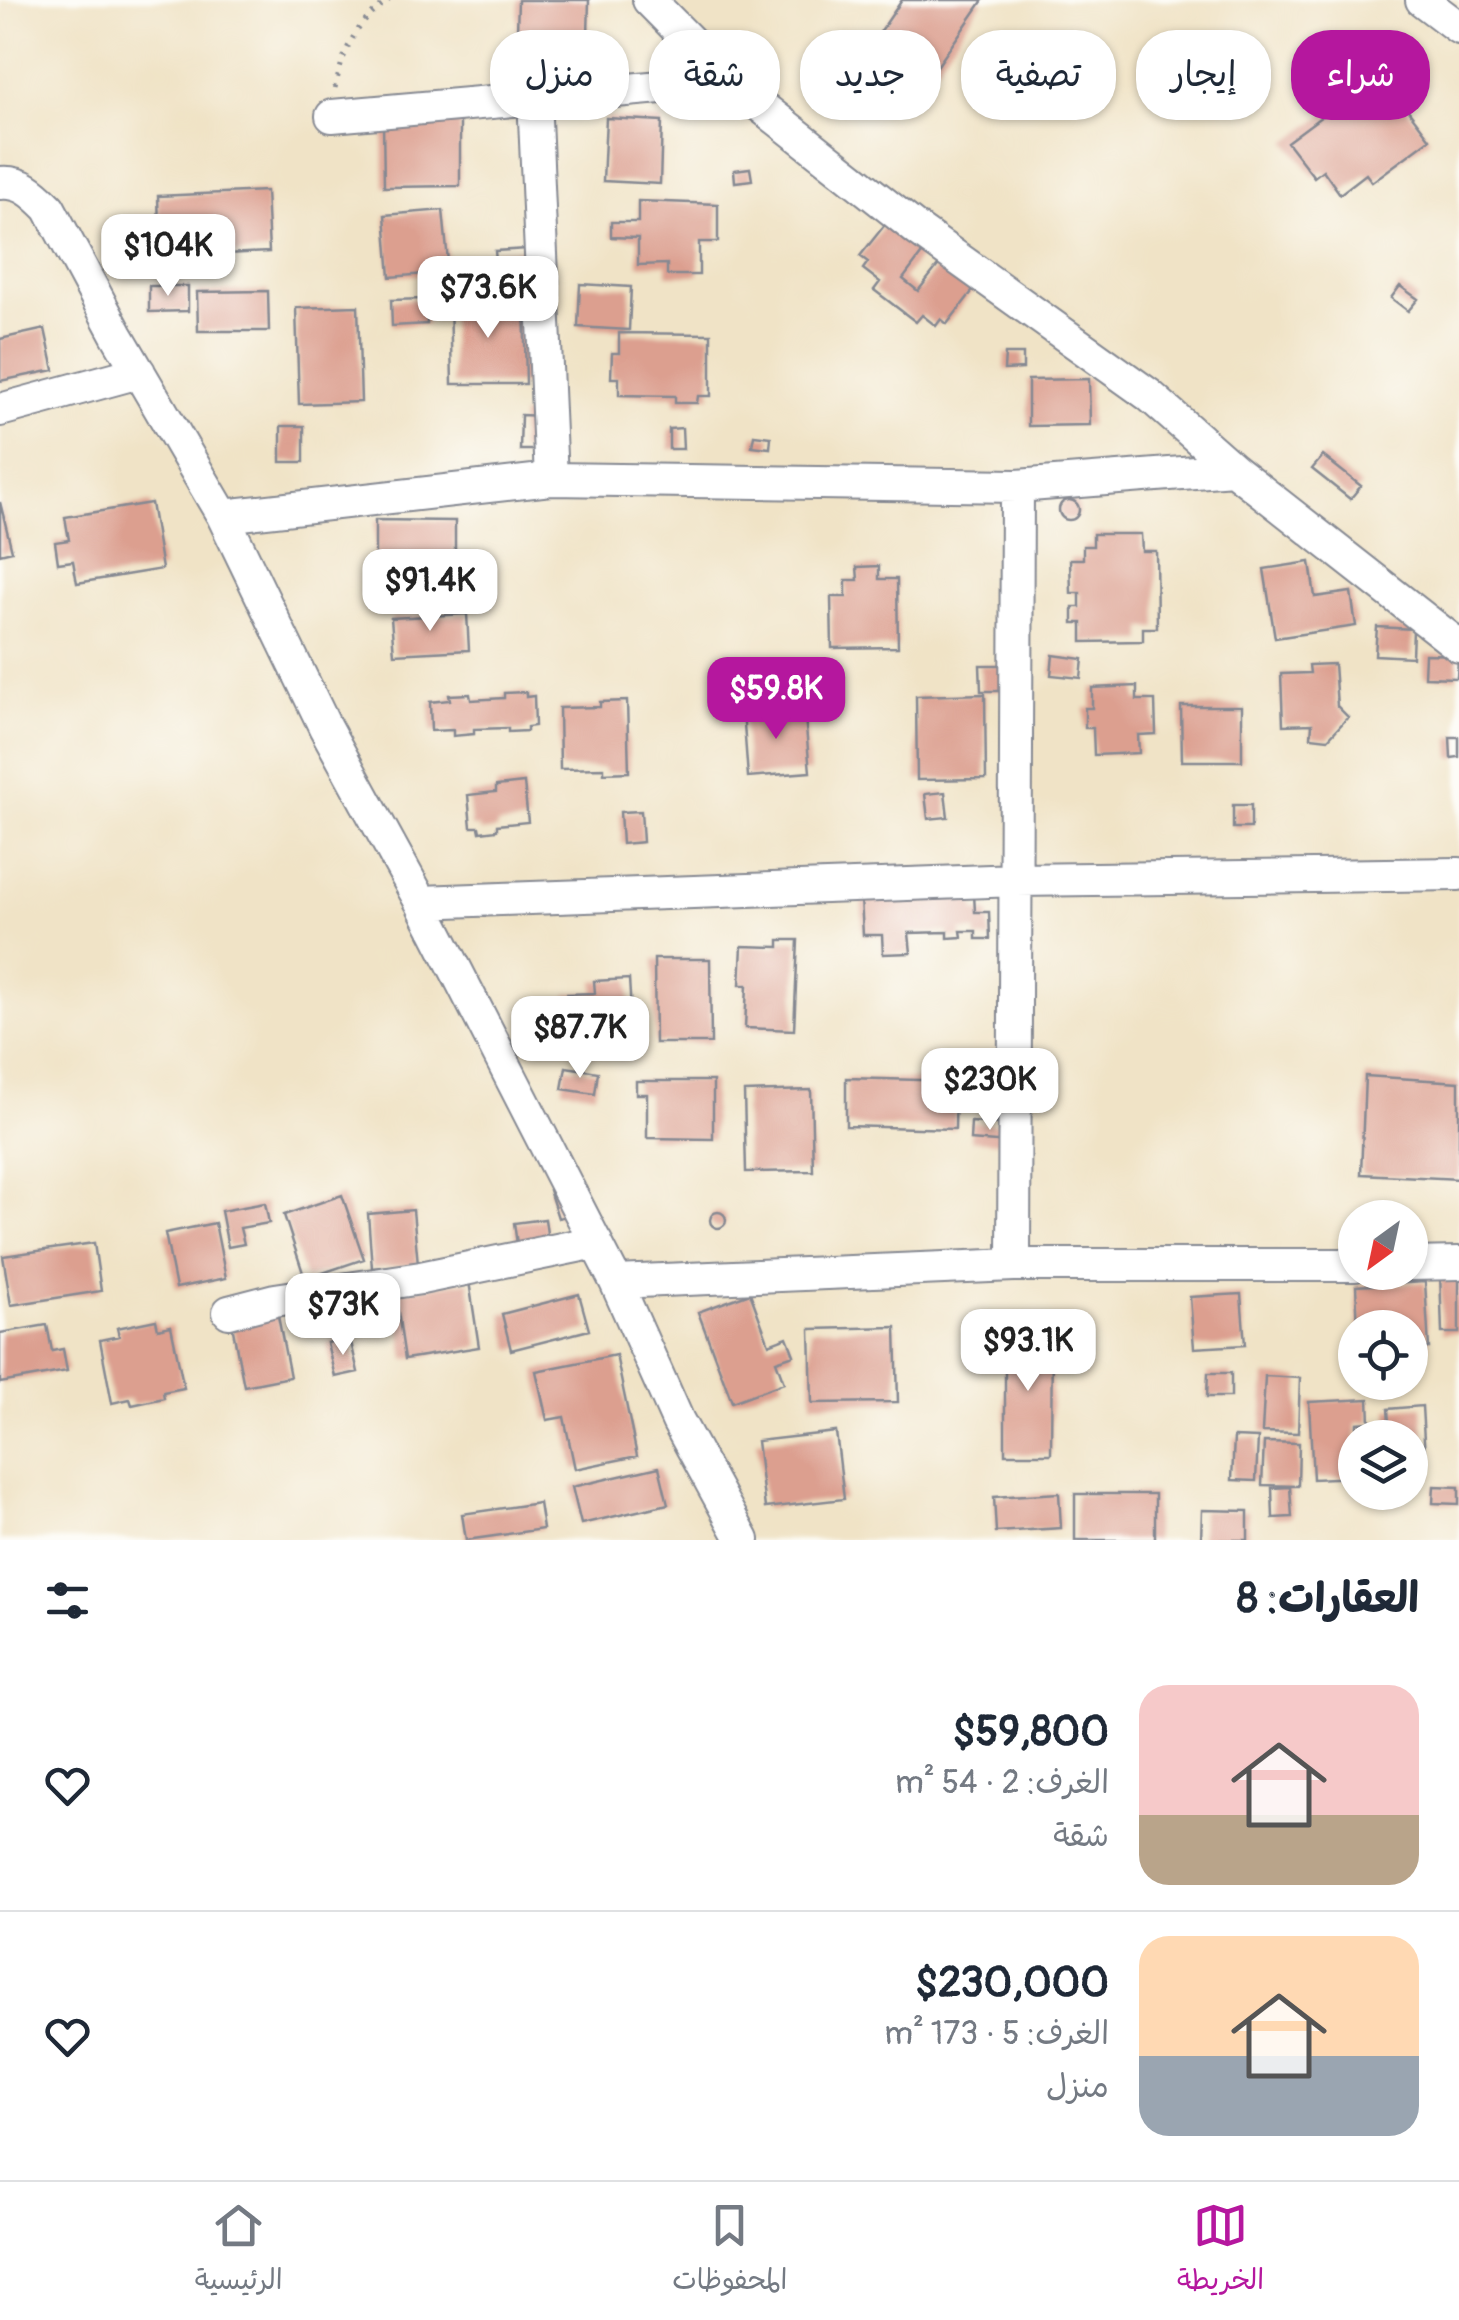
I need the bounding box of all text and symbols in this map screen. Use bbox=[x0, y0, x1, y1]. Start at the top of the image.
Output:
chip: منزل bbox=[490, 30, 629, 120]
chip: شقة bbox=[649, 30, 780, 120]
chip: جديد bbox=[800, 30, 941, 120]
chip: تصفية bbox=[961, 30, 1116, 120]
chip: إيجار bbox=[1136, 30, 1271, 120]
chip: شراء bbox=[1291, 30, 1430, 120]
pin: $104K bbox=[98, 214, 238, 299]
text: $104K bbox=[123, 226, 213, 266]
pin: $73.6K bbox=[407, 256, 569, 341]
text: $73.6K bbox=[439, 268, 537, 308]
pin: $91.4K bbox=[349, 549, 511, 634]
text: $91.4K bbox=[384, 561, 476, 601]
pin: $59.8K bbox=[695, 657, 857, 742]
text: $59.8K bbox=[729, 669, 823, 709]
pin: $87.7K bbox=[499, 996, 661, 1081]
text: $87.7K bbox=[533, 1008, 627, 1048]
pin: $230K bbox=[920, 1048, 1060, 1133]
text: $230K bbox=[943, 1060, 1037, 1100]
north arrow bbox=[1338, 1200, 1428, 1290]
map controls bbox=[1338, 1200, 1428, 1510]
pin: $73K bbox=[284, 1273, 402, 1358]
text: $73K bbox=[307, 1285, 379, 1325]
pin: $93.1K bbox=[947, 1309, 1109, 1394]
button: locate bbox=[1338, 1310, 1428, 1400]
text: $93.1K bbox=[983, 1321, 1073, 1361]
button: layers bbox=[1338, 1420, 1428, 1510]
icon: filters bbox=[40, 1573, 95, 1628]
text: العقارات: 8 bbox=[1237, 1573, 1419, 1625]
text: $59,800 bbox=[953, 1706, 1109, 1758]
icon: home bbox=[1219, 1725, 1339, 1845]
icon: heart bbox=[40, 1758, 95, 1813]
text: الغرف: 2 · 54 m² bbox=[895, 1763, 1109, 1803]
text: شقة bbox=[1053, 1816, 1109, 1856]
text: $230,000 bbox=[915, 1957, 1109, 2009]
icon: home bbox=[1219, 1976, 1339, 2096]
icon: heart bbox=[40, 2009, 95, 2064]
text: الغرف: 5 · 173 m² bbox=[885, 2014, 1109, 2054]
text: منزل bbox=[1046, 2067, 1109, 2107]
tab: الرئيسية bbox=[195, 2198, 283, 2304]
tab: المحفوظات bbox=[672, 2198, 787, 2304]
tab: الخريطة bbox=[1177, 2198, 1264, 2304]

